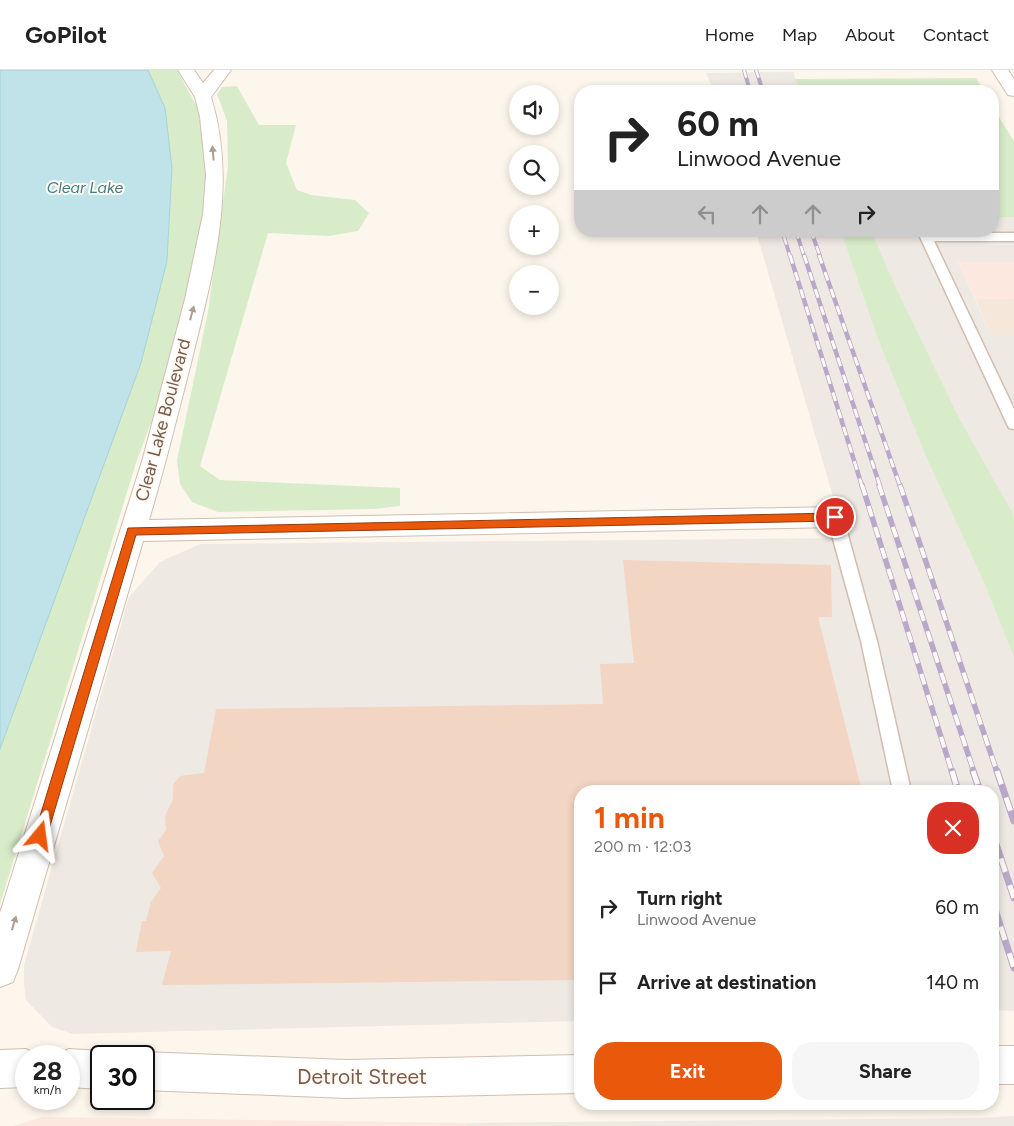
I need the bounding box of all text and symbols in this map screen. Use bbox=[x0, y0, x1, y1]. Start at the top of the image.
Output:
text: GoPilot bbox=[25, 20, 107, 49]
text: Home bbox=[705, 24, 754, 46]
text: Map bbox=[782, 24, 817, 46]
text: About bbox=[845, 24, 895, 46]
text: Contact bbox=[923, 24, 989, 46]
map controls bbox=[509, 85, 559, 315]
button: sound bbox=[509, 85, 559, 135]
text: 60 m bbox=[677, 103, 759, 145]
icon: right bbox=[594, 105, 659, 170]
one-way arrow bbox=[209, 145, 217, 161]
button: search bbox=[509, 145, 559, 195]
text: Linwood Avenue bbox=[677, 145, 841, 172]
water label: Clear Lake bbox=[47, 178, 124, 197]
icon: left bbox=[693, 200, 721, 228]
icon: ahead bbox=[746, 200, 774, 228]
icon: ahead bbox=[799, 200, 827, 228]
icon: right bbox=[852, 200, 880, 228]
button: + bbox=[509, 205, 559, 255]
button: − bbox=[509, 265, 559, 315]
one-way arrow bbox=[188, 306, 196, 321]
street label: Clear Lake Boulevard bbox=[131, 336, 195, 504]
pin bbox=[814, 496, 856, 538]
icon: arrive bbox=[821, 503, 849, 531]
text: 1 min bbox=[594, 799, 665, 836]
button: close bbox=[927, 802, 979, 854]
position arrow bbox=[13, 809, 65, 861]
text: 200 m · 12:03 bbox=[594, 837, 692, 856]
text: Turn right bbox=[637, 887, 723, 910]
icon: right bbox=[594, 894, 622, 922]
text: 60 m bbox=[935, 896, 979, 919]
text: Linwood Avenue bbox=[637, 910, 756, 929]
one-way arrow bbox=[11, 915, 19, 930]
icon: arrive bbox=[594, 969, 622, 997]
text: Arrive at destination bbox=[637, 971, 816, 994]
text: 140 m bbox=[926, 971, 979, 994]
button: Exit bbox=[594, 1042, 782, 1100]
button: Share bbox=[792, 1042, 979, 1100]
speed limit sign: 30 bbox=[90, 1045, 155, 1110]
text: 28 bbox=[33, 1056, 62, 1086]
street label: Detroit Street bbox=[297, 1064, 427, 1089]
text: km/h bbox=[34, 1083, 61, 1097]

